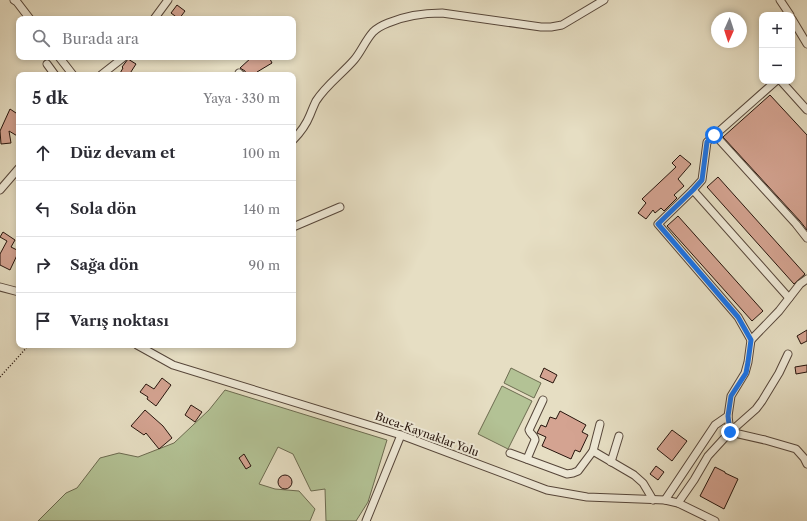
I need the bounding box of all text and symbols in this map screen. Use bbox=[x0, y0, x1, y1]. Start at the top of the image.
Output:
north arrow bbox=[711, 12, 747, 48]
map controls bbox=[759, 12, 795, 84]
button: + bbox=[759, 12, 795, 48]
search box bbox=[16, 16, 296, 60]
icon: search bbox=[30, 27, 52, 49]
text: Burada ara bbox=[62, 29, 139, 48]
button: − bbox=[759, 48, 795, 84]
text: 5 dk bbox=[32, 88, 68, 108]
text: Yaya · 330 m bbox=[203, 90, 280, 106]
route start bbox=[705, 126, 723, 144]
icon: ahead bbox=[32, 142, 54, 164]
text: Düz devam et bbox=[70, 143, 175, 162]
text: 100 m bbox=[242, 145, 280, 161]
icon: left bbox=[32, 198, 54, 220]
text: Sola dön bbox=[70, 199, 137, 218]
text: 140 m bbox=[243, 201, 280, 217]
icon: right bbox=[32, 254, 54, 276]
text: Sağa dön bbox=[70, 255, 139, 274]
text: 90 m bbox=[249, 257, 280, 273]
icon: arrive bbox=[32, 310, 54, 332]
text: Varış noktası bbox=[70, 311, 169, 330]
street label: Buca-Kaynaklar Yolu bbox=[373, 409, 481, 459]
route end bbox=[721, 423, 739, 441]

